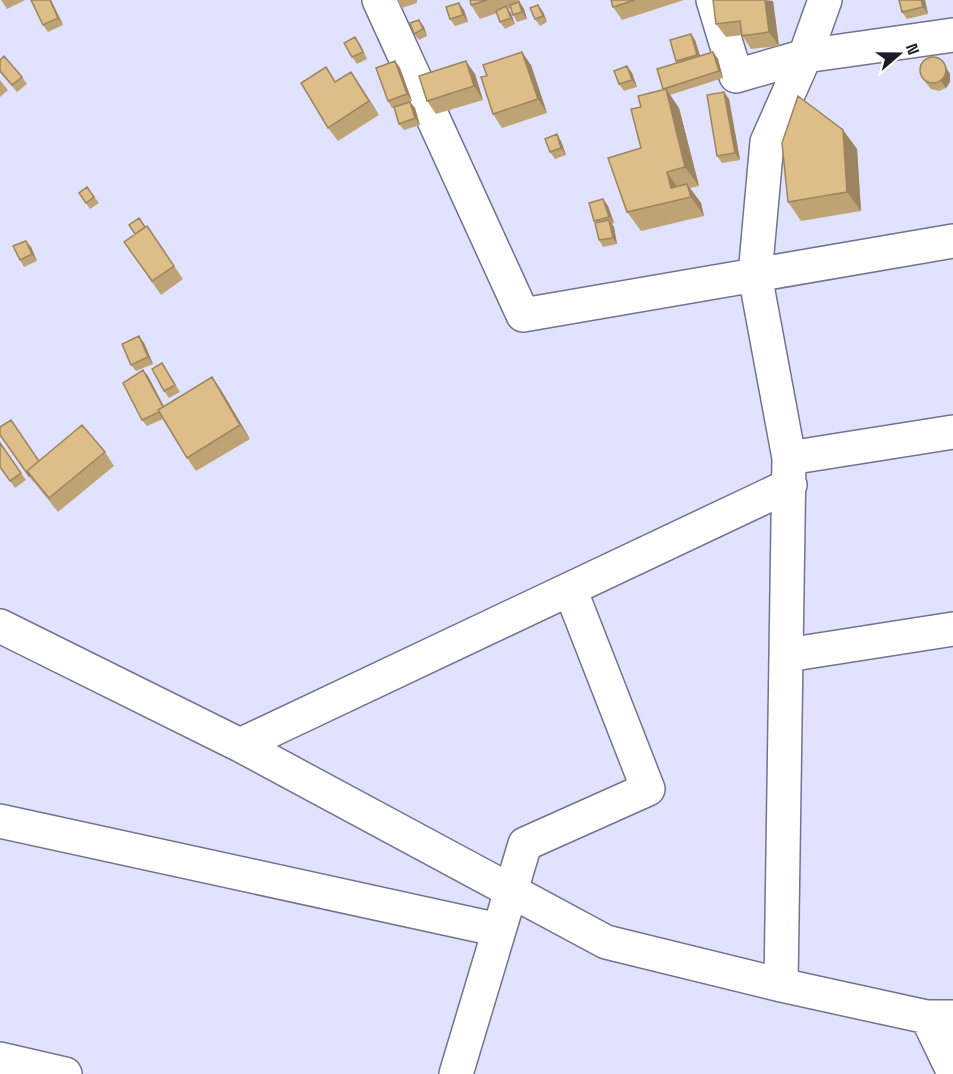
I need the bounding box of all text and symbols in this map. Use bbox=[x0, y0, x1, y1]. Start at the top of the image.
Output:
north arrow bbox=[869, 24, 929, 84]
text: N bbox=[901, 40, 924, 58]

